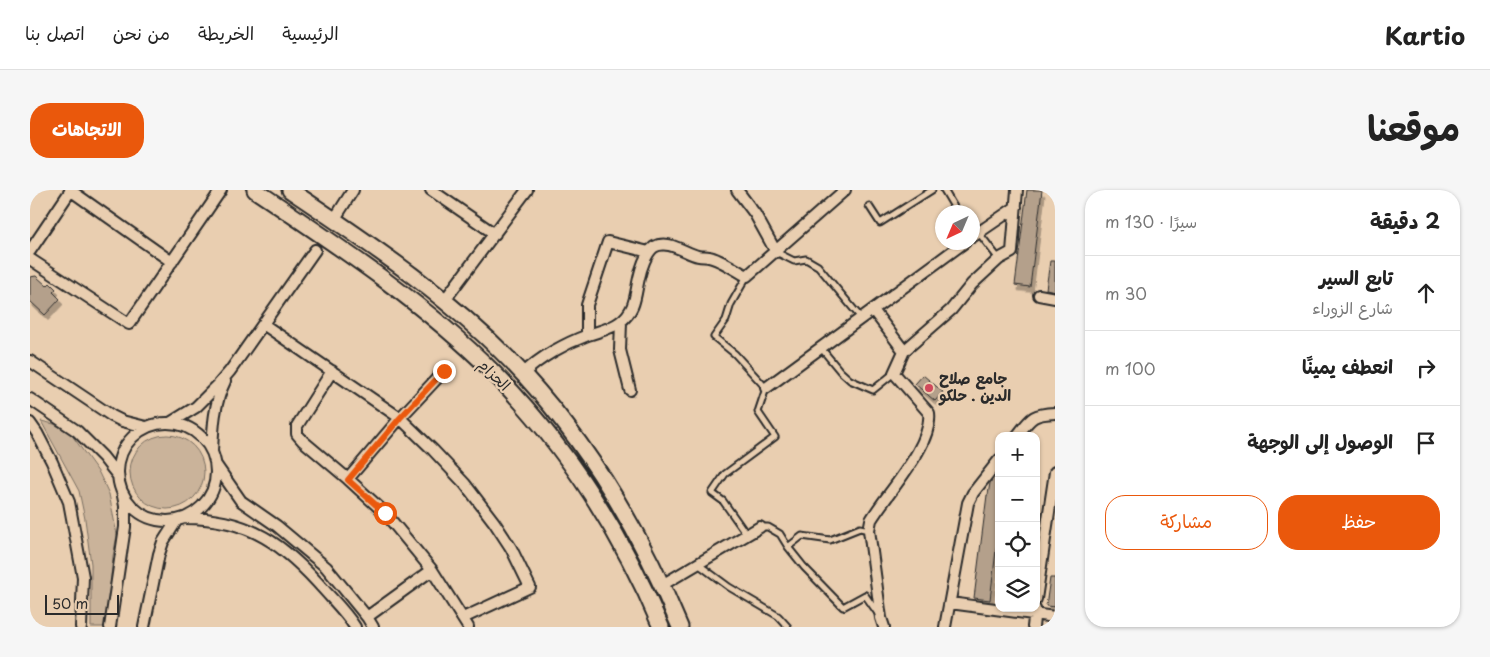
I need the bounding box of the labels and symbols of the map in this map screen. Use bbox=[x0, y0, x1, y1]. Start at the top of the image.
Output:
north arrow bbox=[935, 205, 980, 250]
street label: الحزام bbox=[472, 353, 516, 397]
route end bbox=[433, 360, 456, 383]
place label: جامع صلاح الدين . حلكو bbox=[938, 366, 1011, 406]
marker: جامع صلاح الدين . حلكو bbox=[923, 382, 935, 394]
route start bbox=[374, 502, 397, 525]
scale bar bbox=[45, 592, 119, 615]

